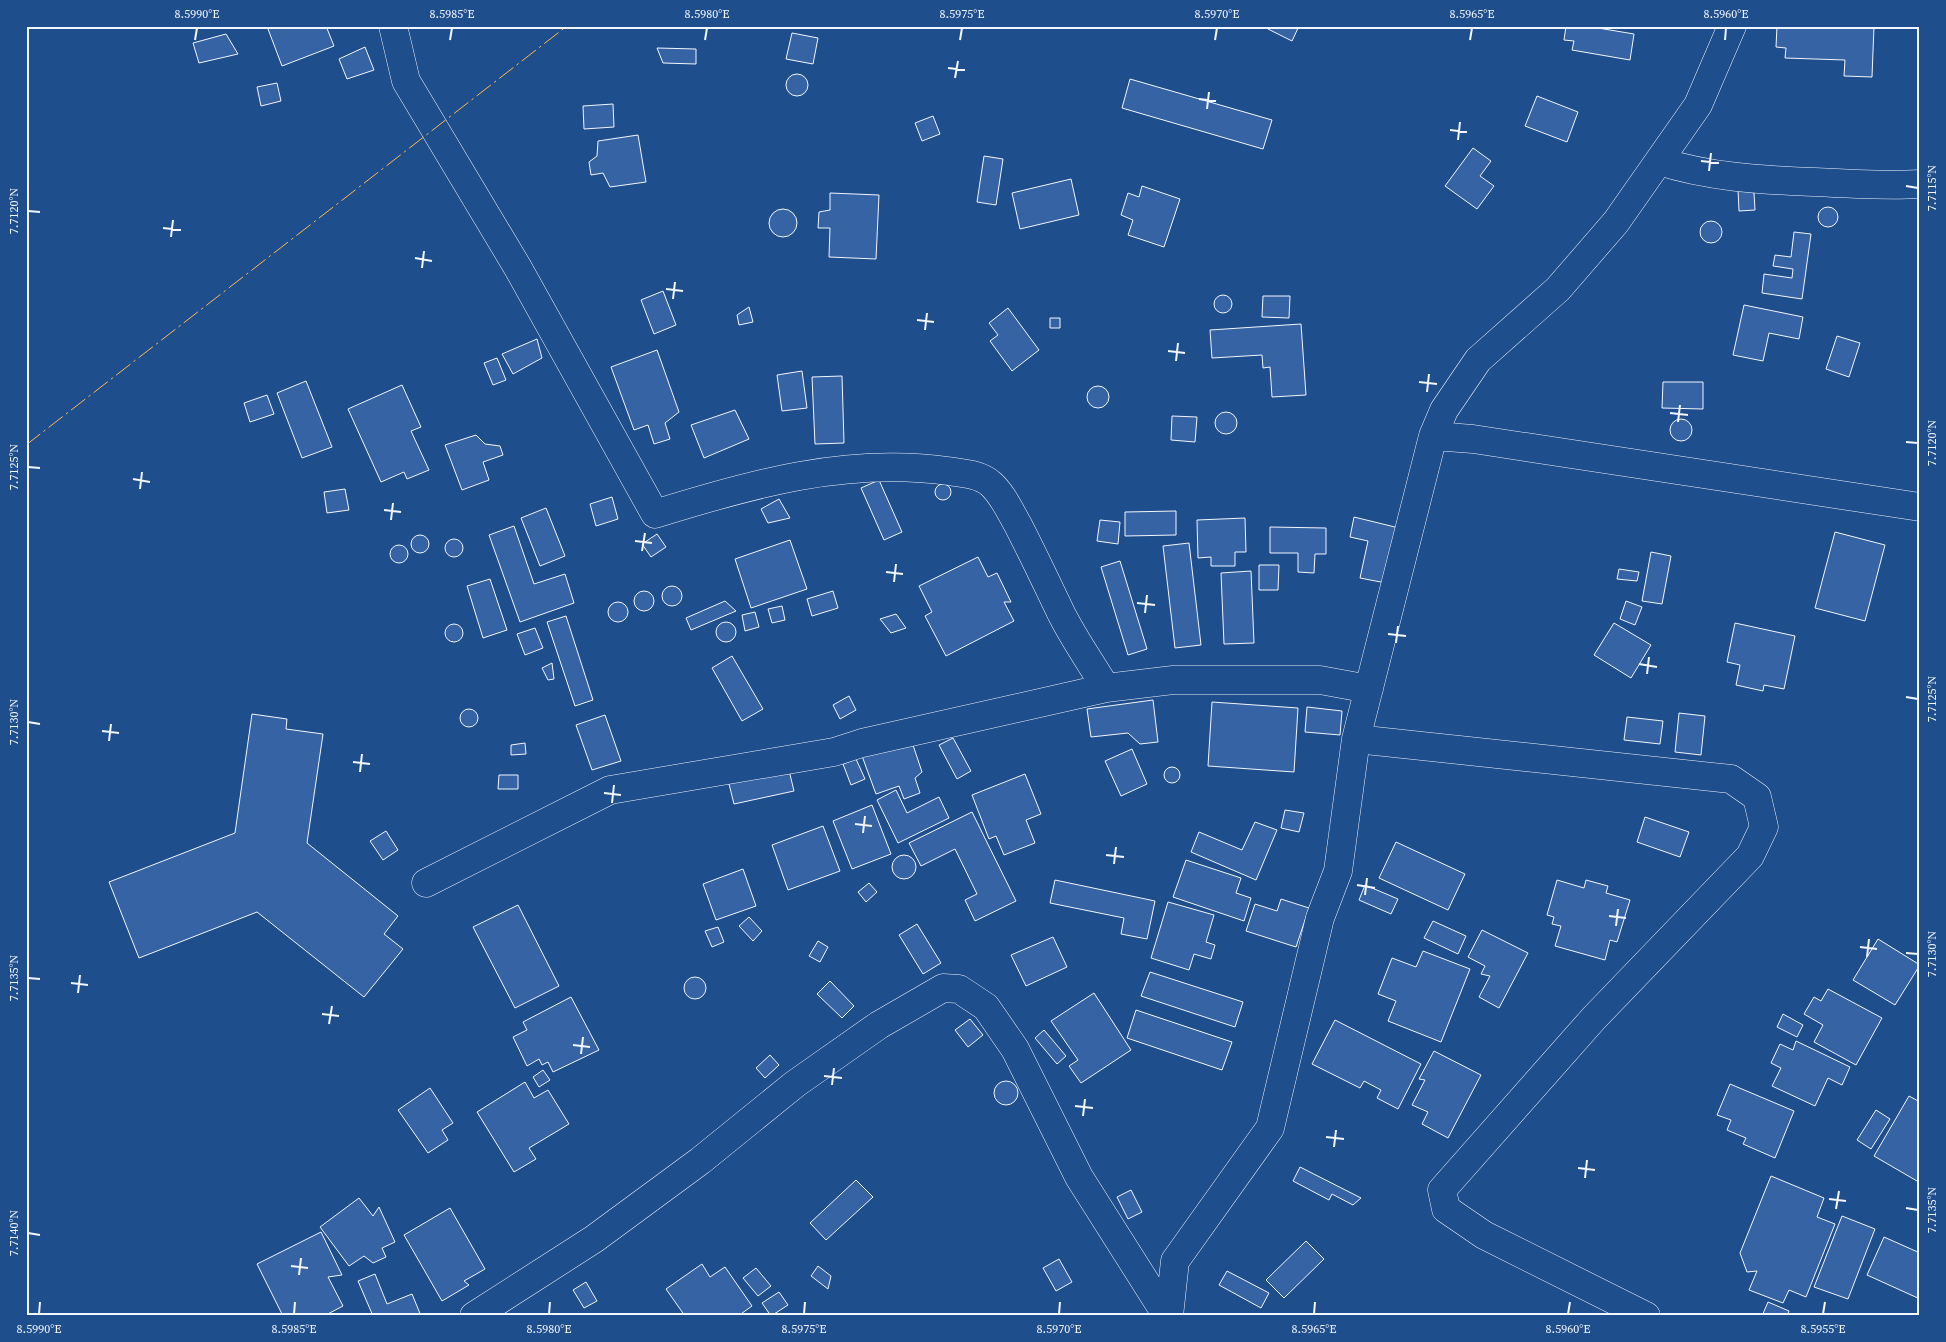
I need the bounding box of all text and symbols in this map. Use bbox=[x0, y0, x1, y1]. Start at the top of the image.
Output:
text: 8.5990°E bbox=[175, 6, 219, 22]
text: 8.5985°E bbox=[430, 6, 474, 22]
text: 8.5980°E bbox=[685, 6, 729, 22]
text: 8.5975°E bbox=[940, 6, 984, 22]
text: 8.5970°E bbox=[1195, 6, 1239, 22]
text: 8.5965°E bbox=[1450, 6, 1494, 22]
text: 8.5960°E bbox=[1704, 6, 1748, 22]
text: 7.7115°N bbox=[1924, 165, 1940, 211]
text: 7.7120°N bbox=[6, 188, 22, 234]
text: 7.7120°N bbox=[1924, 420, 1940, 466]
text: 7.7125°N bbox=[6, 444, 22, 490]
text: 7.7125°N bbox=[1924, 676, 1940, 722]
text: 7.7130°N bbox=[6, 699, 22, 745]
text: 7.7130°N bbox=[1924, 931, 1940, 977]
text: 7.7135°N bbox=[6, 955, 22, 1001]
text: 7.7135°N bbox=[1924, 1187, 1940, 1233]
text: 7.7140°N bbox=[6, 1210, 22, 1256]
text: 8.5990°E bbox=[17, 1321, 61, 1337]
text: 8.5985°E bbox=[272, 1321, 316, 1337]
text: 8.5980°E bbox=[527, 1321, 571, 1337]
text: 8.5975°E bbox=[782, 1321, 826, 1337]
text: 8.5970°E bbox=[1037, 1321, 1081, 1337]
text: 8.5965°E bbox=[1292, 1321, 1336, 1337]
text: 8.5960°E bbox=[1546, 1321, 1590, 1337]
text: 8.5955°E bbox=[1801, 1321, 1845, 1337]

